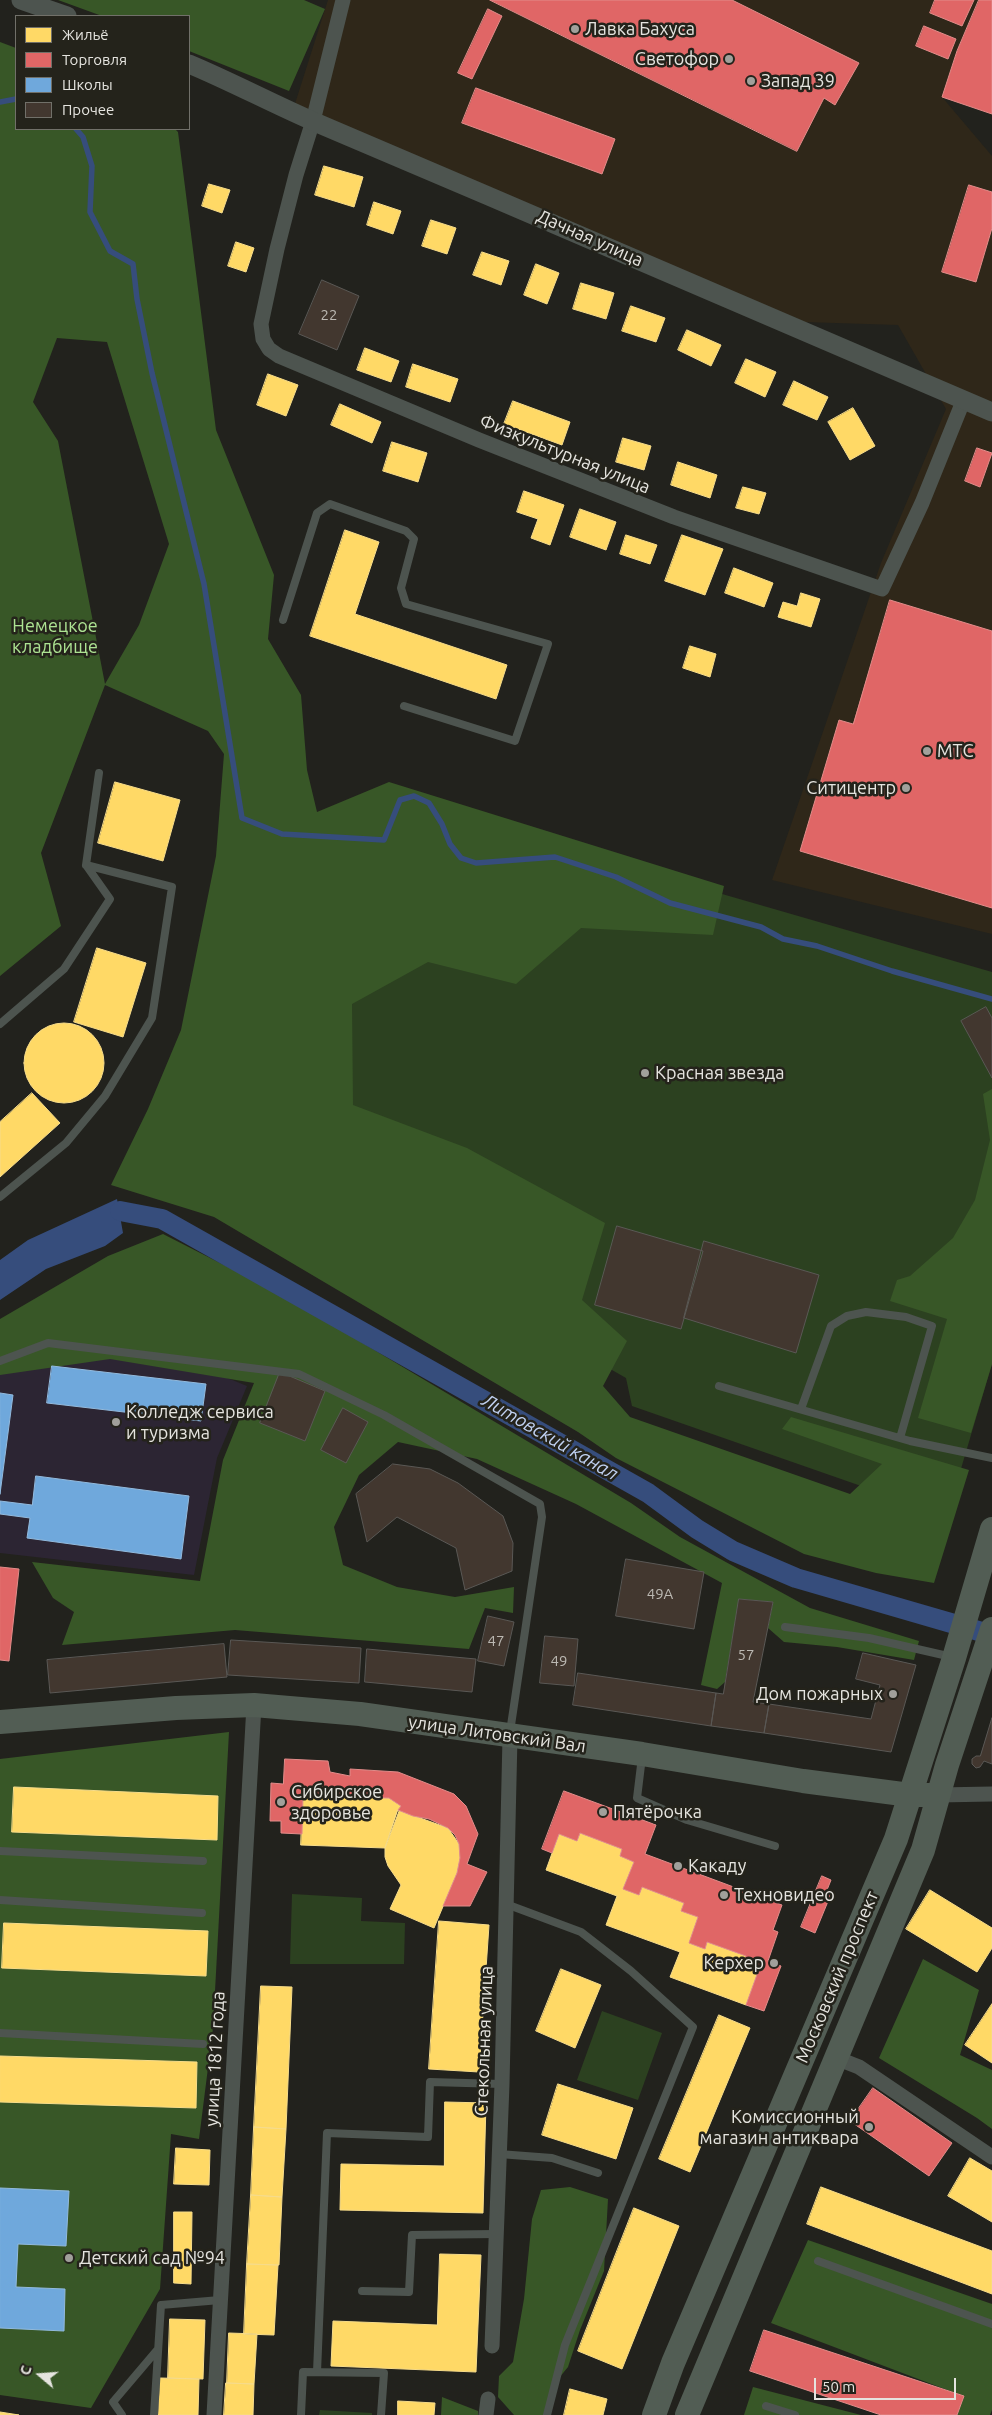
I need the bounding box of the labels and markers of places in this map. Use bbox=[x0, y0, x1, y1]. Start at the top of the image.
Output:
place label: Лавка Бахуса bbox=[585, 18, 695, 40]
marker: Лавка Бахуса bbox=[569, 23, 581, 35]
place label: Светофор bbox=[635, 48, 719, 70]
marker: Светофор bbox=[723, 53, 735, 65]
place label: Запад 39 bbox=[761, 70, 835, 92]
marker: Запад 39 bbox=[745, 75, 757, 87]
place label: МТС bbox=[937, 740, 973, 762]
marker: МТС bbox=[921, 745, 933, 757]
place label: Ситицентр bbox=[806, 777, 896, 799]
marker: Ситицентр bbox=[900, 782, 912, 794]
place label: Красная звезда bbox=[655, 1062, 785, 1084]
marker: Красная звезда bbox=[639, 1067, 651, 1079]
place label: Колледж сервиса и туризма bbox=[126, 1401, 274, 1444]
marker: Колледж сервиса и туризма bbox=[110, 1416, 122, 1428]
place label: Дом пожарных bbox=[756, 1683, 883, 1705]
marker: Дом пожарных bbox=[887, 1688, 899, 1700]
place label: Сибирское здоровье bbox=[291, 1781, 382, 1824]
marker: Сибирское здоровье bbox=[275, 1796, 287, 1808]
place label: Пятёрочка bbox=[613, 1801, 702, 1823]
marker: Пятёрочка bbox=[597, 1806, 609, 1818]
place label: Какаду bbox=[688, 1855, 746, 1877]
marker: Какаду bbox=[672, 1860, 684, 1872]
place label: Техновидео bbox=[734, 1884, 835, 1906]
marker: Техновидео bbox=[718, 1889, 730, 1901]
place label: Керхер bbox=[704, 1952, 764, 1974]
marker: Керхер bbox=[768, 1957, 780, 1969]
place label: Комиссионный магазин антиквара bbox=[700, 2106, 859, 2148]
marker: Комиссионный магазин антиквара bbox=[863, 2121, 875, 2133]
place label: Детский сад №94 bbox=[79, 2247, 225, 2269]
marker: Детский сад №94 bbox=[63, 2252, 75, 2264]

